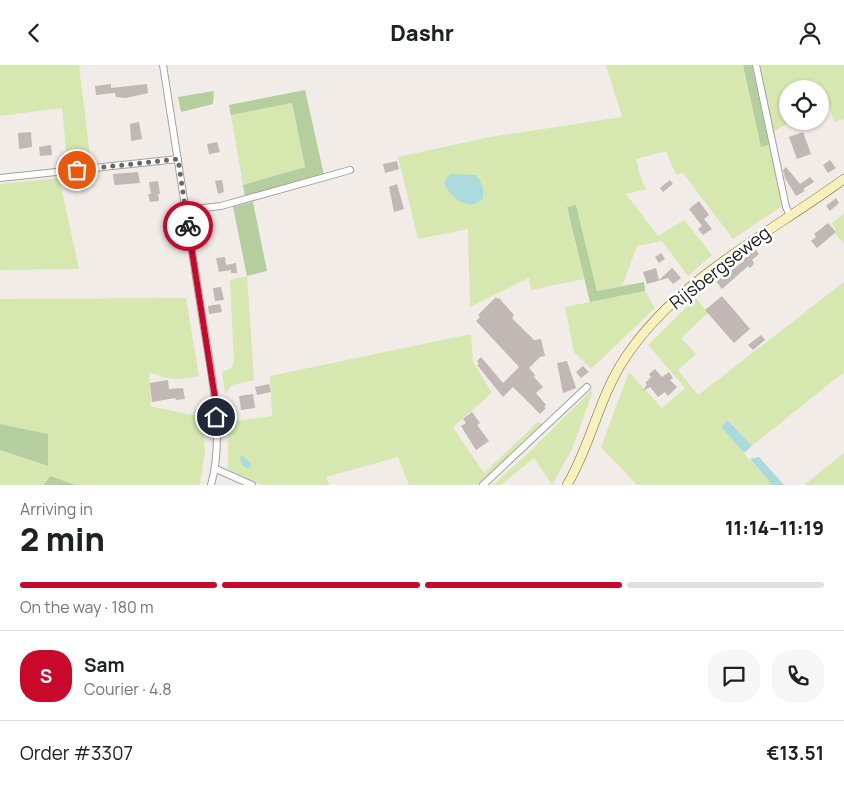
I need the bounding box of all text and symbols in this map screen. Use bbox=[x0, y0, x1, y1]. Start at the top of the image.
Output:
text: Dashr bbox=[390, 18, 454, 48]
icon: back bbox=[20, 19, 48, 47]
icon: person bbox=[796, 19, 824, 47]
map controls bbox=[779, 80, 829, 130]
button: locate bbox=[779, 80, 829, 130]
pin bbox=[56, 149, 98, 191]
icon: bag bbox=[63, 156, 91, 184]
courier bbox=[163, 201, 213, 251]
icon: bike bbox=[174, 212, 202, 240]
street label: Rijsbergseweg bbox=[664, 220, 775, 314]
pin bbox=[195, 396, 237, 438]
icon: home bbox=[202, 403, 230, 431]
text: Arriving in bbox=[20, 498, 93, 520]
text: 11:14–11:19 bbox=[725, 515, 824, 541]
text: 2 min bbox=[20, 517, 105, 561]
text: On the way · 180 m bbox=[20, 596, 153, 618]
button: chat bbox=[708, 650, 760, 702]
button: phone bbox=[772, 650, 824, 702]
text: Sam bbox=[84, 652, 125, 678]
text: S bbox=[40, 663, 52, 689]
text: Courier · 4.8 bbox=[84, 678, 172, 700]
text: Order #3307 bbox=[20, 740, 133, 766]
text: €13.51 bbox=[766, 740, 824, 766]

